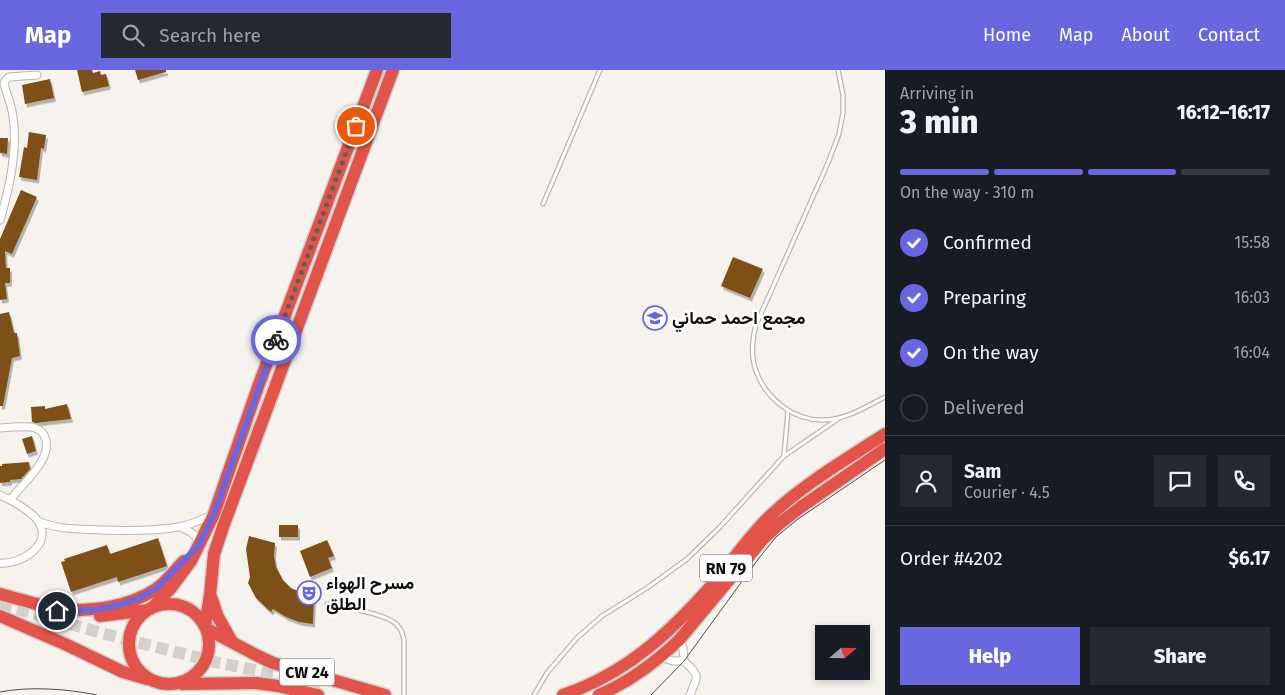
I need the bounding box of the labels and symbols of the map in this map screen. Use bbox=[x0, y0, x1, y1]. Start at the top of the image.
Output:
pin bbox=[335, 105, 377, 147]
school or university icon: مجمع احمد حماني bbox=[642, 305, 668, 331]
place label: مجمع احمد حماني bbox=[672, 307, 806, 333]
courier bbox=[251, 315, 301, 365]
road number: RN 79 bbox=[700, 554, 752, 582]
place label: مسرح الهواء الطلق bbox=[326, 572, 415, 615]
theatre icon: مسرح الهواء الطلق bbox=[296, 580, 322, 606]
pin bbox=[36, 590, 78, 632]
north arrow bbox=[815, 625, 870, 680]
road number: CW 24 bbox=[280, 658, 334, 686]

